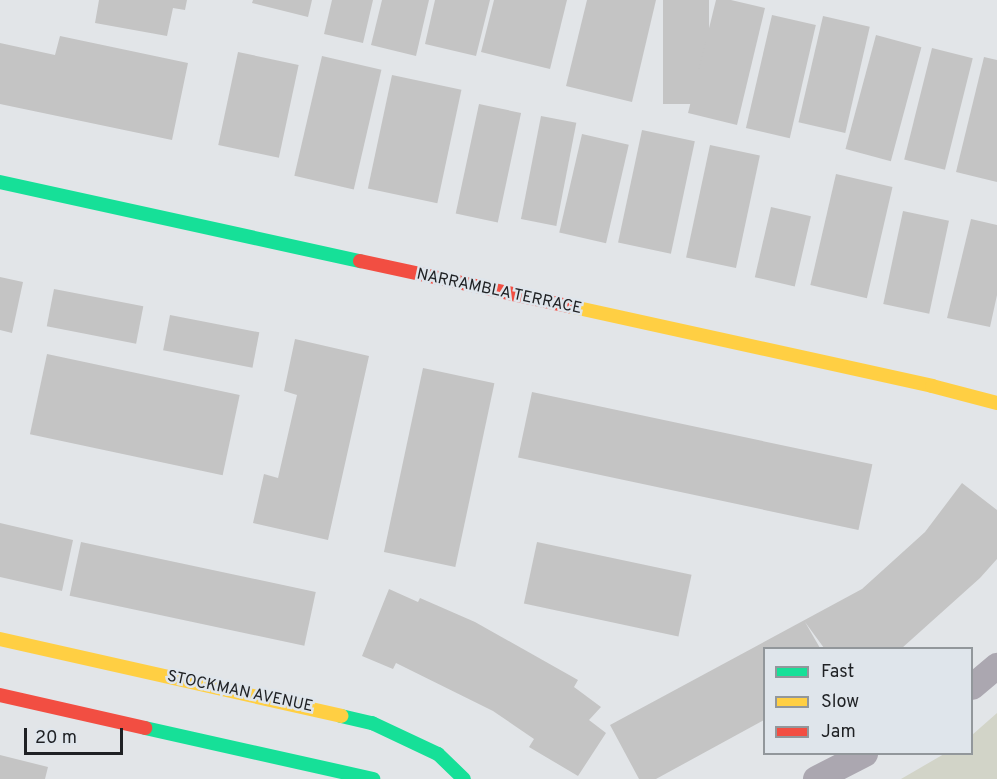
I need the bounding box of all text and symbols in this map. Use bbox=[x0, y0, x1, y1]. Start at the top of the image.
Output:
street label: NARRAMBLA TERRACE bbox=[414, 265, 584, 319]
legend bbox=[763, 647, 973, 755]
text: Fast bbox=[821, 661, 854, 684]
street label: STOCKMAN AVENUE bbox=[165, 667, 315, 717]
text: Slow bbox=[821, 691, 859, 714]
scale bar bbox=[27, 716, 126, 754]
text: Jam bbox=[821, 721, 856, 744]
text: 20 m bbox=[35, 727, 77, 750]

